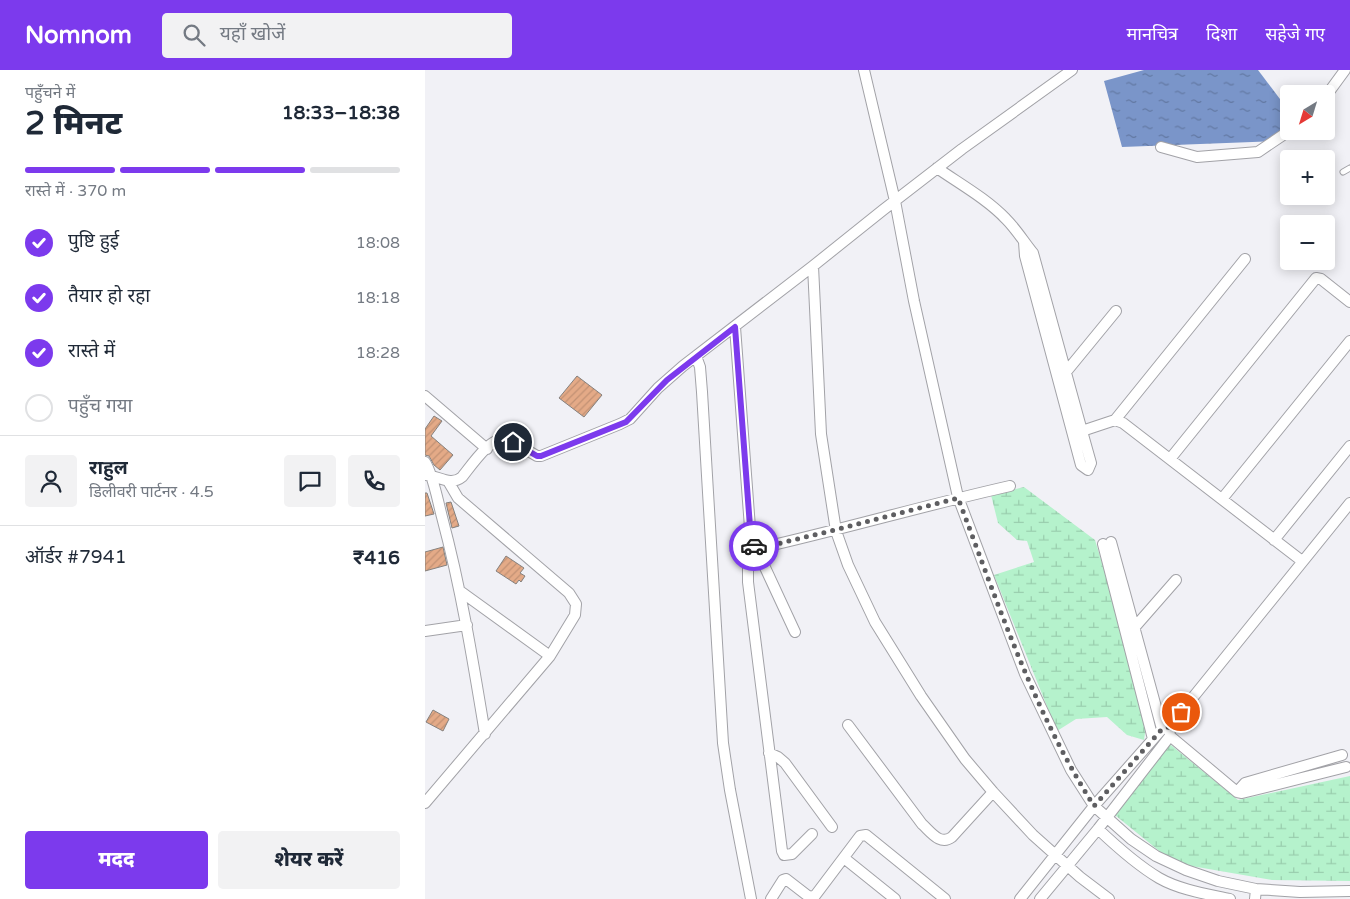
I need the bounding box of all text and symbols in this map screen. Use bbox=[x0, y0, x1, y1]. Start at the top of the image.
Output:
search box bbox=[162, 13, 512, 58]
text: Nomnom bbox=[25, 21, 132, 50]
icon: search bbox=[180, 21, 208, 49]
text: यहाँ खोजें bbox=[220, 23, 285, 45]
text: मानचित्र bbox=[1127, 23, 1178, 45]
text: दिशा bbox=[1206, 23, 1237, 45]
text: सहेजे गए bbox=[1265, 23, 1325, 45]
text: पहुँचने में bbox=[25, 83, 75, 103]
north arrow bbox=[1280, 85, 1335, 140]
map controls bbox=[1280, 85, 1335, 270]
text: 18:33–18:38 bbox=[282, 102, 400, 124]
text: 2 मिनट bbox=[25, 105, 122, 143]
button: + bbox=[1280, 150, 1335, 205]
text: रास्ते में · 370 m bbox=[25, 181, 126, 201]
button: − bbox=[1280, 215, 1335, 270]
icon: check bbox=[25, 229, 53, 257]
text: पुष्टि हुई bbox=[68, 230, 119, 252]
text: 18:08 bbox=[356, 233, 400, 253]
icon: check bbox=[25, 284, 53, 312]
text: तैयार हो रहा bbox=[68, 285, 150, 307]
text: 18:18 bbox=[356, 288, 400, 308]
icon: check bbox=[25, 339, 53, 367]
text: रास्ते में bbox=[68, 340, 115, 362]
text: 18:28 bbox=[356, 343, 400, 363]
text: पहुँच गया bbox=[68, 395, 133, 417]
pin bbox=[492, 421, 534, 463]
icon: home bbox=[499, 428, 527, 456]
button: person bbox=[25, 455, 77, 507]
button: chat bbox=[284, 455, 336, 507]
button: phone bbox=[348, 455, 400, 507]
text: राहुल bbox=[89, 457, 128, 479]
text: डिलीवरी पार्टनर · 4.5 bbox=[89, 482, 214, 502]
courier bbox=[729, 521, 779, 571]
icon: car bbox=[740, 532, 768, 560]
text: ऑर्डर #7941 bbox=[25, 546, 127, 568]
text: ₹416 bbox=[353, 547, 400, 569]
pin bbox=[1160, 691, 1202, 733]
icon: bag bbox=[1167, 698, 1195, 726]
button: मदद bbox=[25, 831, 208, 889]
button: शेयर करें bbox=[218, 831, 400, 889]

